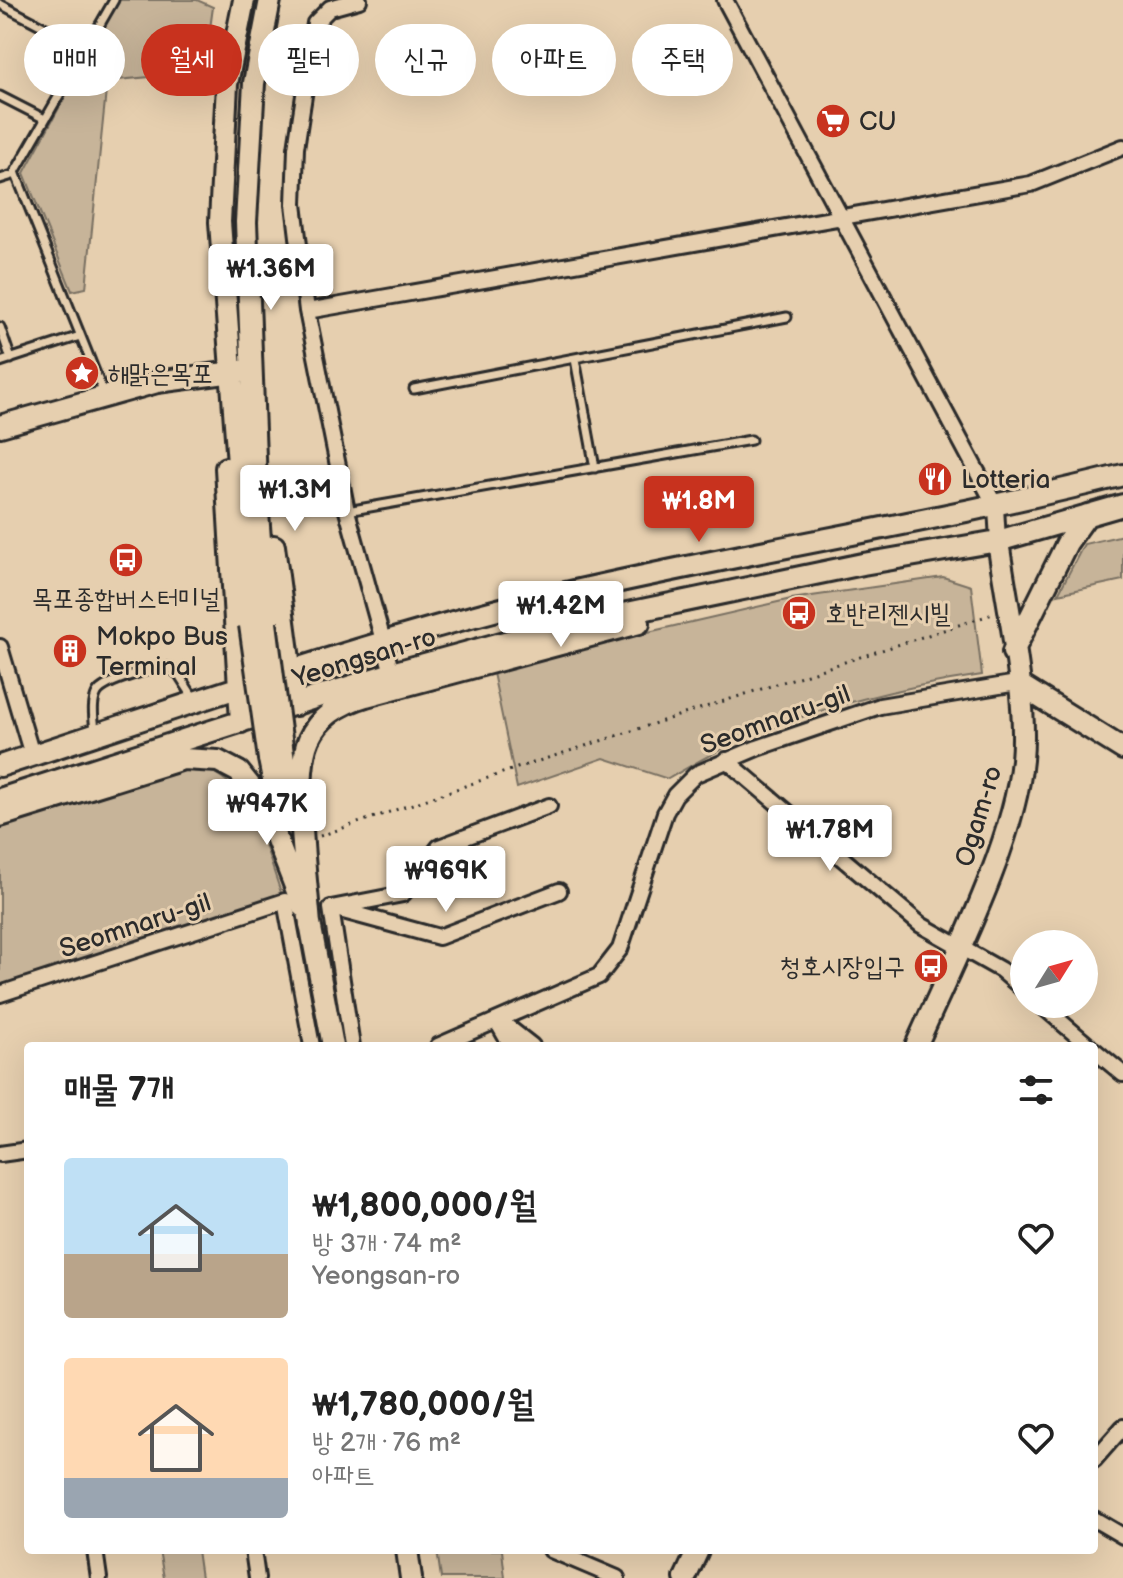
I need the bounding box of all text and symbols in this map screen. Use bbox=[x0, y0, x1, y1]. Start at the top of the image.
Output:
chip: 매매 bbox=[24, 24, 125, 96]
chip: 월세 bbox=[141, 24, 242, 96]
chip: 필터 bbox=[258, 24, 359, 96]
chip: 신규 bbox=[375, 24, 476, 96]
chip: 아파트 bbox=[492, 24, 616, 96]
chip: 주택 bbox=[632, 24, 733, 96]
supermarket icon: CU bbox=[814, 102, 852, 140]
place label: CU bbox=[859, 107, 897, 138]
pin: ₩1.36M bbox=[206, 244, 336, 312]
text: ₩1.36M bbox=[226, 254, 316, 285]
place icon: 해맑은목포 bbox=[63, 354, 101, 392]
place label: 해맑은목포 bbox=[108, 359, 213, 390]
restaurant icon: Lotteria bbox=[916, 460, 954, 498]
pin: ₩1.3M bbox=[239, 465, 351, 533]
place label: Lotteria bbox=[961, 465, 1050, 496]
text: ₩1.3M bbox=[258, 475, 332, 506]
pin: ₩1.8M bbox=[643, 476, 755, 544]
text: ₩1.8M bbox=[662, 486, 736, 517]
bus stop icon: 목포종합버스터미널 bbox=[107, 541, 145, 579]
pin: ₩1.42M bbox=[496, 581, 626, 649]
place label: 목포종합버스터미널 bbox=[32, 584, 220, 615]
text: ₩1.42M bbox=[516, 591, 606, 622]
bus stop icon: 호반리젠시빌 bbox=[780, 594, 818, 632]
place label: 호반리젠시빌 bbox=[825, 599, 951, 630]
place label: Mokpo Bus Terminal bbox=[96, 622, 228, 683]
street label: Yeongsan-ro bbox=[288, 622, 440, 695]
building icon: Mokpo Bus Terminal bbox=[51, 632, 89, 670]
street label: Seomnaru-gil bbox=[696, 679, 855, 762]
street label: Ogam-ro bbox=[949, 762, 1009, 871]
pin: ₩947K bbox=[211, 779, 323, 847]
text: ₩947K bbox=[226, 789, 308, 820]
pin: ₩1.78M bbox=[765, 805, 895, 873]
text: ₩1.78M bbox=[786, 815, 874, 846]
pin: ₩969K bbox=[390, 846, 502, 914]
text: ₩969K bbox=[404, 856, 488, 887]
street label: Seomnaru-gil bbox=[56, 887, 215, 965]
north arrow bbox=[1010, 930, 1098, 1018]
map controls bbox=[1010, 930, 1098, 1018]
bus stop icon: 청호시장입구 bbox=[912, 947, 950, 985]
place label: 청호시장입구 bbox=[779, 952, 905, 983]
icon: filters bbox=[1014, 1068, 1058, 1112]
text: 매물 7개 bbox=[64, 1069, 174, 1110]
text: ₩1,800,000/월 bbox=[312, 1185, 537, 1226]
icon: home bbox=[128, 1190, 224, 1286]
icon: heart bbox=[1014, 1216, 1058, 1260]
text: 방 3개 · 74 m² bbox=[312, 1229, 462, 1260]
text: Yeongsan-ro bbox=[312, 1261, 460, 1292]
text: ₩1,780,000/월 bbox=[312, 1384, 534, 1425]
icon: home bbox=[128, 1390, 224, 1486]
icon: heart bbox=[1014, 1416, 1058, 1460]
text: 방 2개 · 76 m² bbox=[312, 1428, 461, 1459]
text: 아파트 bbox=[312, 1461, 375, 1492]

